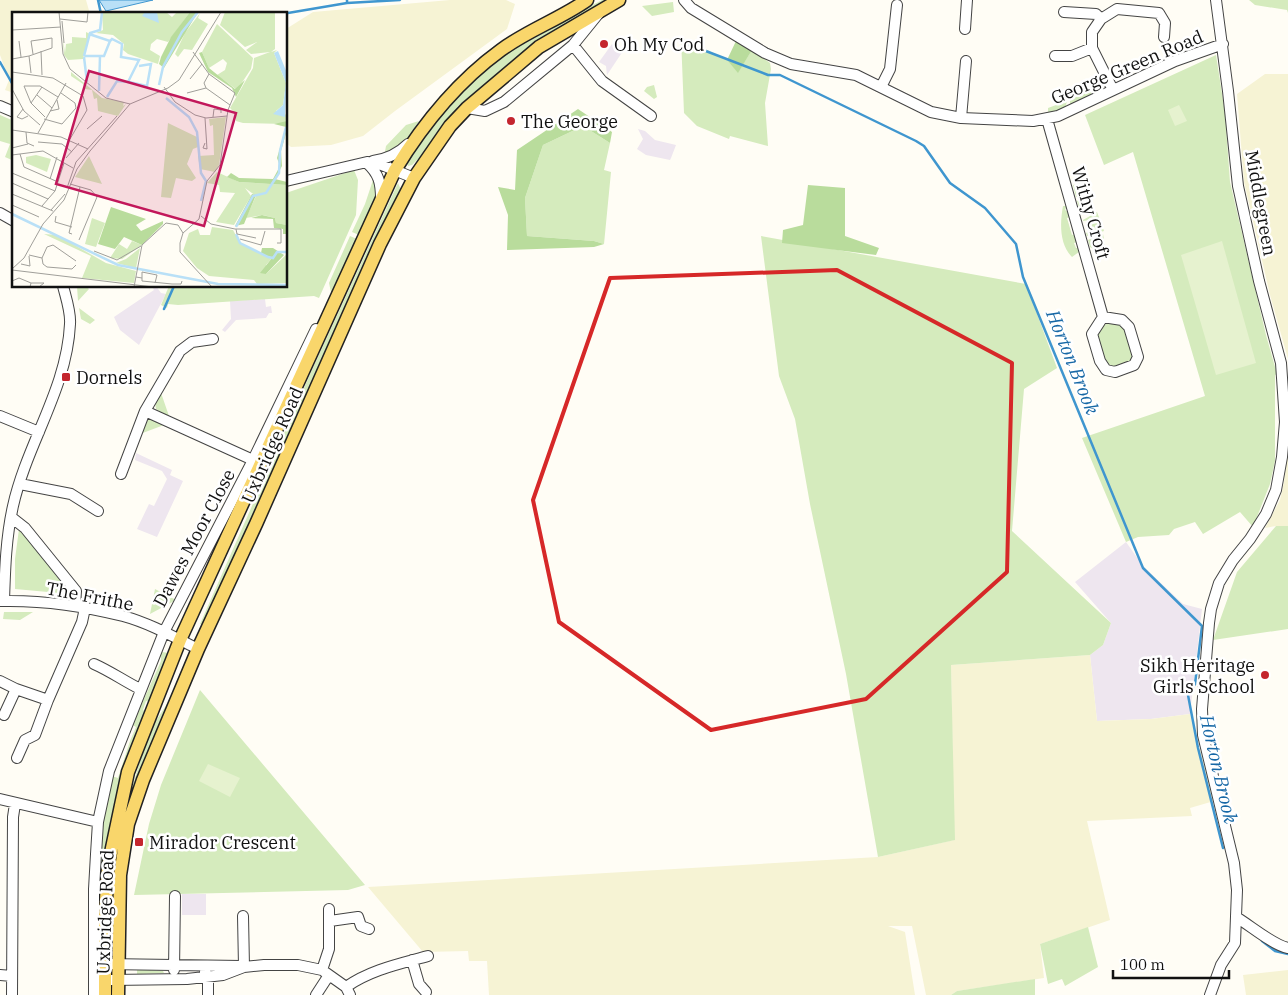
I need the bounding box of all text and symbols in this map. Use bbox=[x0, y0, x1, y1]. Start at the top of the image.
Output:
inset map bbox=[12, 12, 288, 288]
street label: George Green Road bbox=[1047, 25, 1207, 109]
place label: Oh My Cod bbox=[614, 33, 705, 56]
marker: Oh My Cod bbox=[598, 38, 610, 50]
place label: The George bbox=[521, 110, 618, 133]
marker: The George bbox=[505, 115, 517, 127]
street label: Middlegreen bbox=[1240, 148, 1282, 258]
street label: Withy Croft bbox=[1067, 164, 1115, 262]
water label: Horton Brook bbox=[1041, 305, 1105, 419]
place label: Dornels bbox=[76, 366, 142, 389]
marker: Dornels bbox=[60, 371, 72, 383]
street label: Uxbridge Road bbox=[236, 383, 308, 507]
street label: Dawes Moor Close bbox=[148, 465, 240, 611]
street label: The Frithe bbox=[44, 576, 136, 616]
place label: Sikh Heritage Girls School bbox=[1140, 654, 1255, 698]
marker: Sikh Heritage Girls School bbox=[1259, 669, 1271, 681]
water label: Horton Brook bbox=[1195, 711, 1243, 827]
place label: Mirador Crescent bbox=[149, 831, 296, 854]
marker: Mirador Crescent bbox=[133, 836, 145, 848]
street label: Uxbridge Road bbox=[91, 849, 119, 975]
scale bar bbox=[1113, 948, 1229, 980]
text: 100 m bbox=[1120, 955, 1165, 974]

